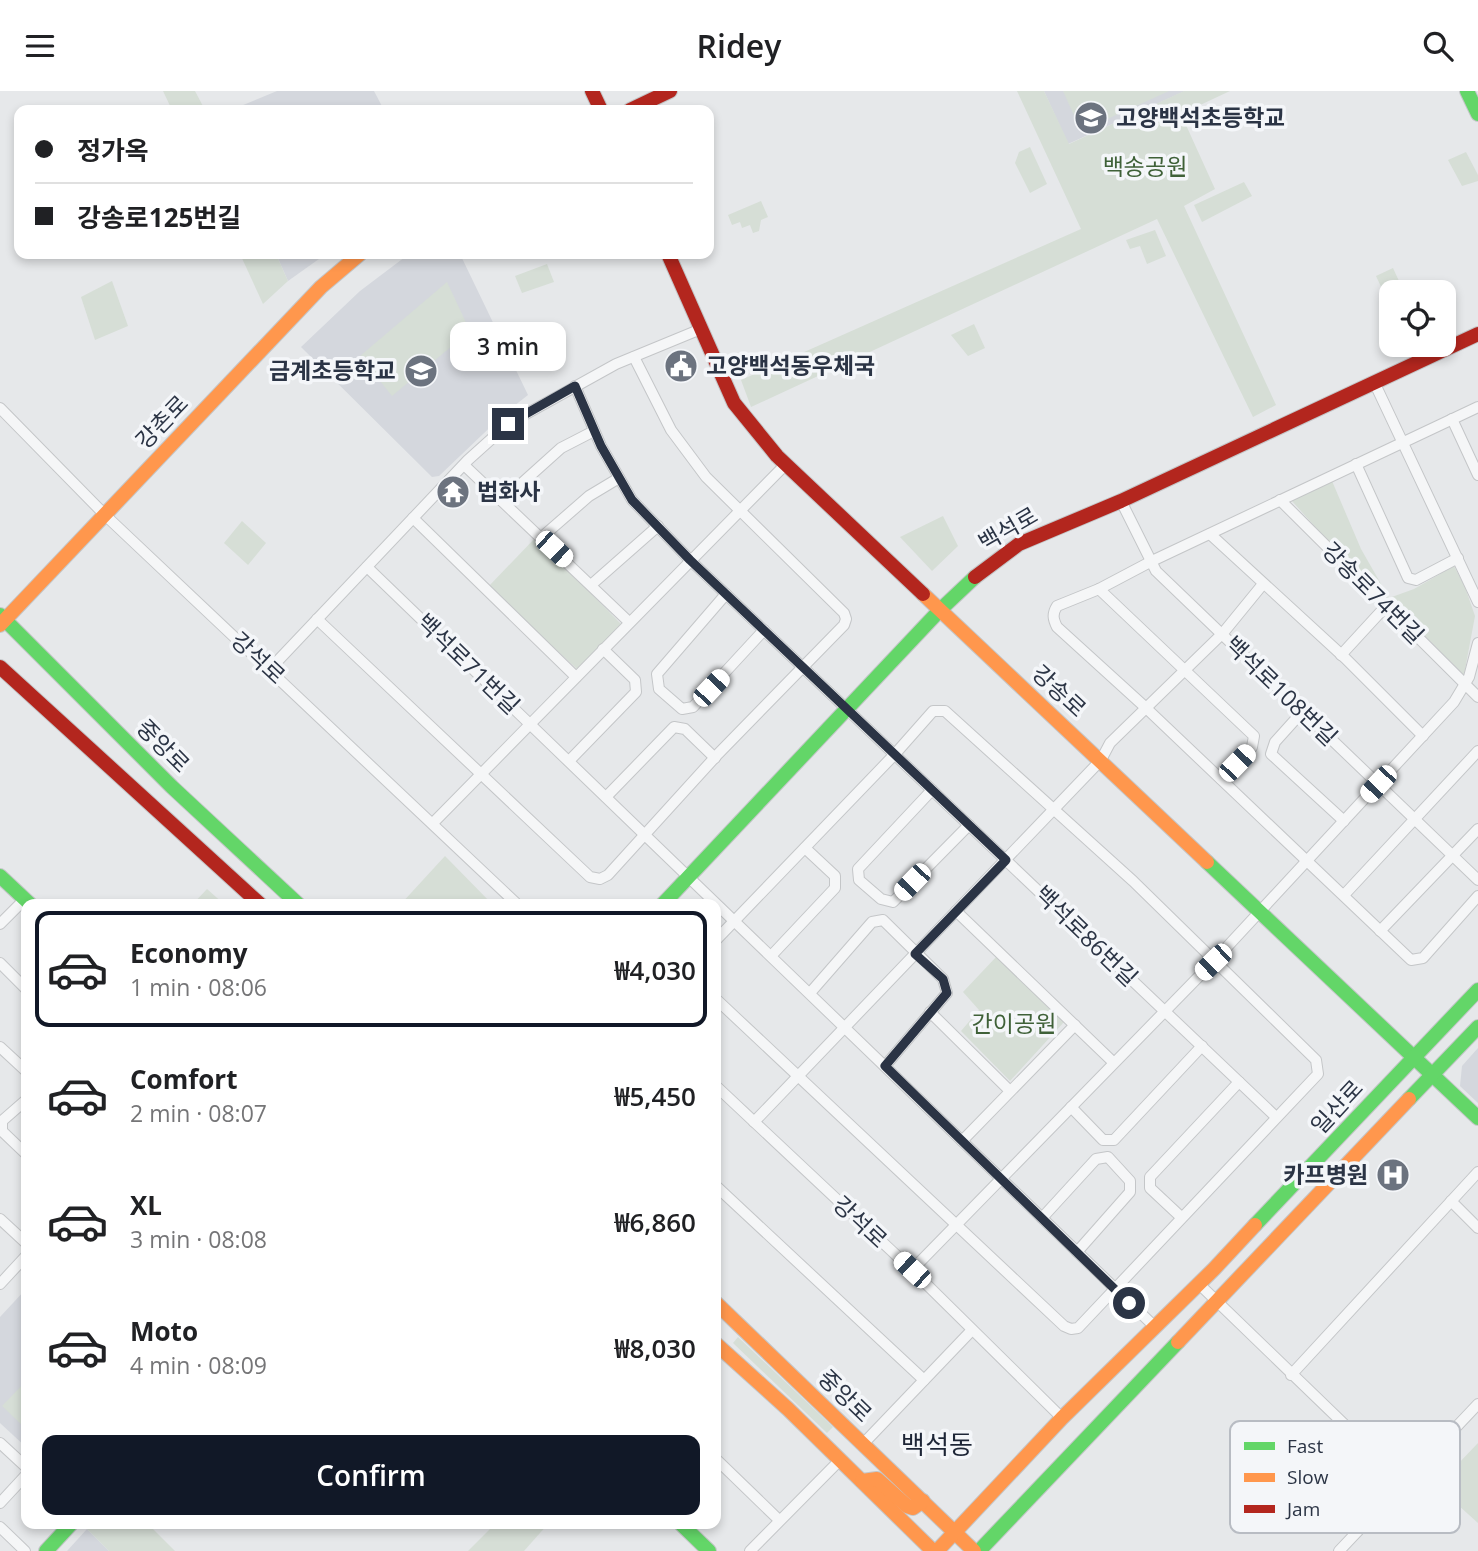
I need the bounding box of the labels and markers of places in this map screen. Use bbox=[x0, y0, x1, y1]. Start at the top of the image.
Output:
school or university icon: 고양백석초등학교 bbox=[1072, 99, 1110, 137]
place label: 고양백석초등학교 bbox=[1116, 101, 1285, 133]
public building icon: 고양백석동우체국 bbox=[662, 347, 700, 385]
place label: 고양백석동우체국 bbox=[706, 349, 875, 381]
school or university icon: 금계초등학교 bbox=[402, 352, 440, 390]
place label: 금계초등학교 bbox=[269, 354, 396, 386]
temple icon: 법화사 bbox=[434, 473, 472, 511]
place label: 법화사 bbox=[477, 475, 540, 507]
hospital icon: 카프병원 bbox=[1374, 1156, 1412, 1194]
place label: 카프병원 bbox=[1283, 1158, 1368, 1190]

